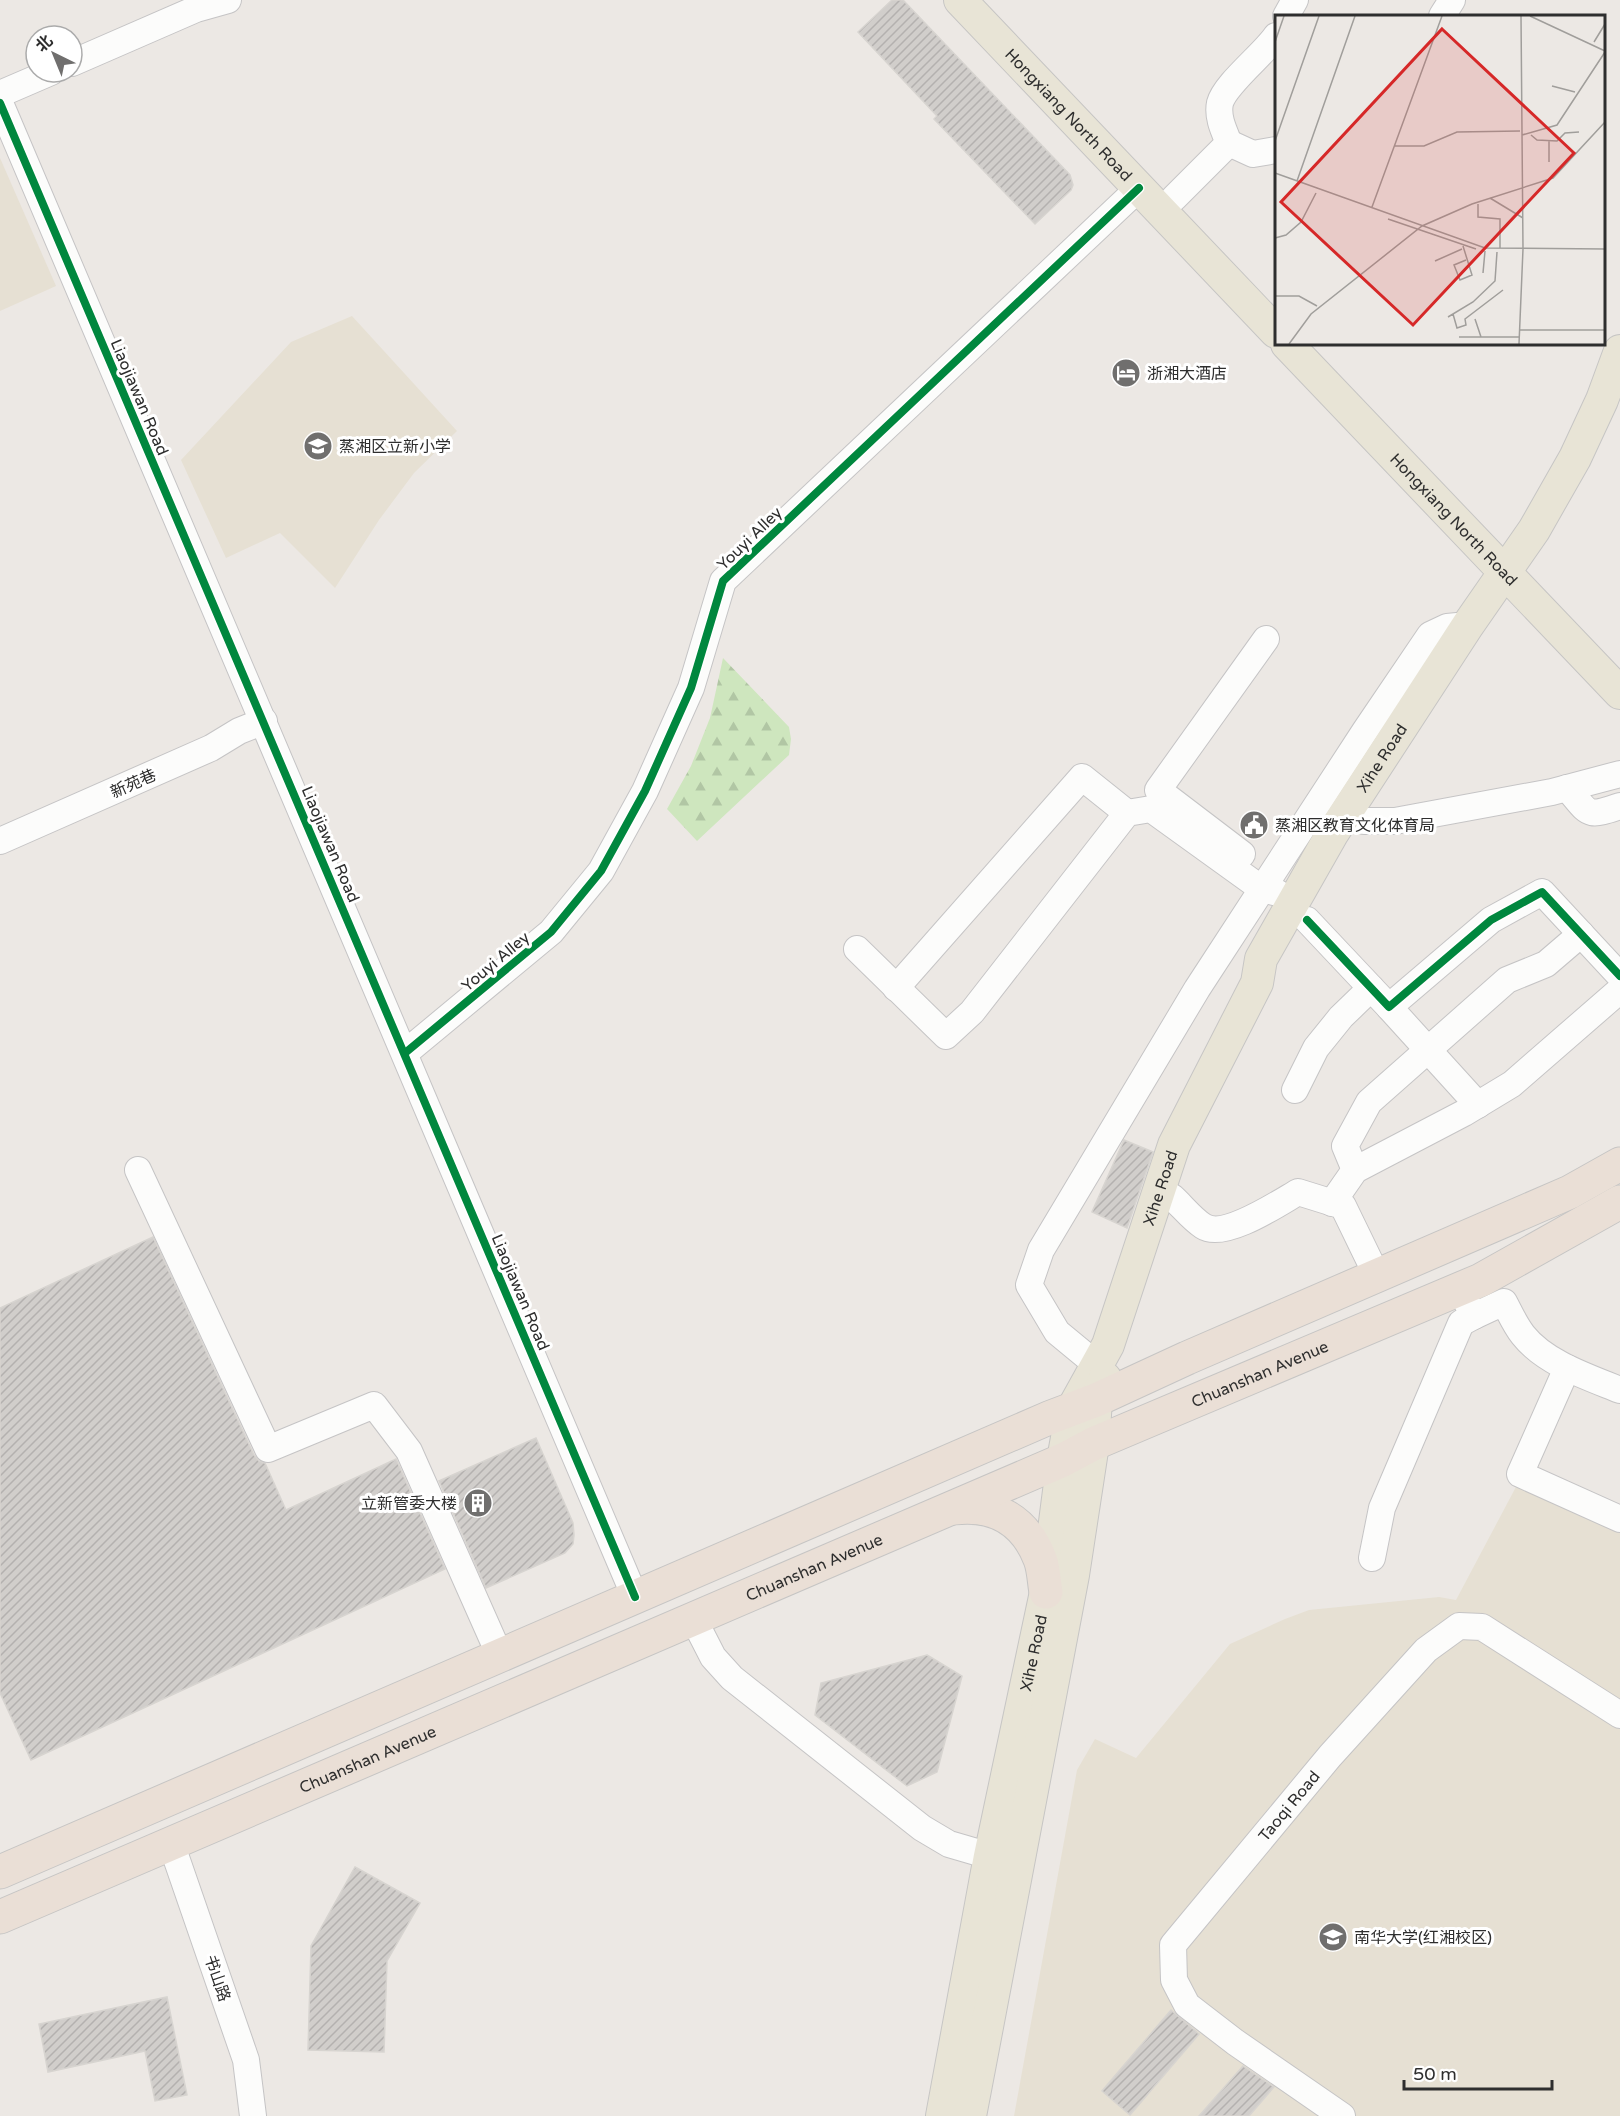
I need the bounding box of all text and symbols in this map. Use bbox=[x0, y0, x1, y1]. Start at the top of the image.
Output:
inset map bbox=[1275, 15, 1605, 345]
north arrow bbox=[24, 24, 84, 84]
text: 北 bbox=[32, 31, 57, 57]
street label: Hongxiang North Road bbox=[1000, 45, 1136, 186]
street label: Liaojiawan Road bbox=[106, 336, 173, 459]
hotel icon: 浙湘大酒店 bbox=[1110, 357, 1142, 389]
place label: 浙湘大酒店 bbox=[1147, 364, 1227, 384]
school or university icon: 蒸湘区立新小学 bbox=[302, 430, 334, 462]
place label: 蒸湘区立新小学 bbox=[339, 437, 451, 457]
street label: Hongxiang North Road bbox=[1385, 449, 1521, 590]
street label: Youyi Alley bbox=[713, 503, 787, 575]
street label: Xihe Road bbox=[1353, 720, 1412, 797]
street label: 新苑巷 bbox=[107, 765, 159, 803]
street label: Liaojiawan Road bbox=[297, 783, 364, 906]
public building icon: 蒸湘区教育文化体育局 bbox=[1238, 809, 1270, 841]
place label: 蒸湘区教育文化体育局 bbox=[1275, 816, 1435, 836]
street label: Youyi Alley bbox=[458, 927, 534, 996]
street label: Xihe Road bbox=[1139, 1148, 1183, 1228]
street label: Liaojiawan Road bbox=[487, 1231, 554, 1354]
street label: Chuanshan Avenue bbox=[1188, 1337, 1332, 1412]
building icon: 立新管委大楼 bbox=[462, 1487, 494, 1519]
place label: 立新管委大楼 bbox=[361, 1494, 457, 1514]
street label: Chuanshan Avenue bbox=[743, 1530, 886, 1606]
street label: Xihe Road bbox=[1016, 1613, 1052, 1693]
street label: Chuanshan Avenue bbox=[296, 1722, 439, 1798]
street label: Taoqi Road bbox=[1254, 1767, 1325, 1846]
school or university icon: 南华大学(红湘校区) bbox=[1317, 1921, 1349, 1953]
place label: 南华大学(红湘校区) bbox=[1354, 1928, 1492, 1948]
street label: 书山路 bbox=[200, 1952, 234, 2004]
scale bar bbox=[1404, 2053, 1552, 2091]
text: 50 m bbox=[1413, 2063, 1457, 2085]

